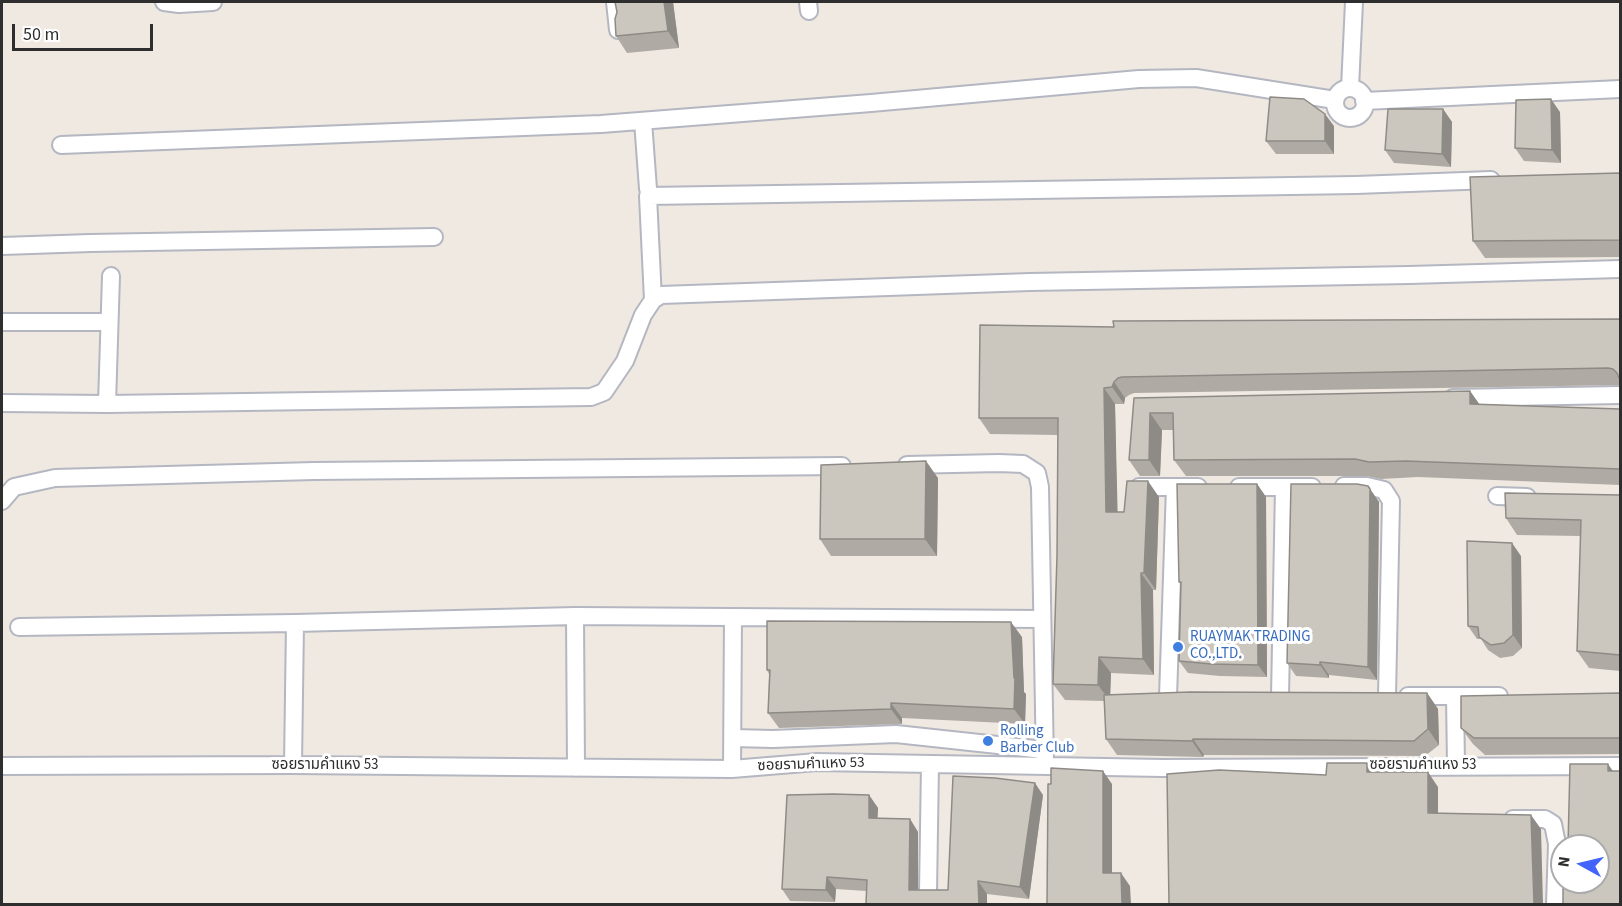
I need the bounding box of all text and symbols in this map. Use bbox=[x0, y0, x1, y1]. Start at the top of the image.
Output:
scale bar bbox=[15, 12, 156, 50]
text: 50 m bbox=[23, 22, 59, 47]
place label: RUAYMAK TRADING CO.,LTD. bbox=[1190, 629, 1311, 664]
marker: RUAYMAK TRADING CO.,LTD. bbox=[1171, 640, 1185, 654]
place label: Rolling Barber Club bbox=[1000, 723, 1074, 758]
marker: Rolling Barber Club bbox=[981, 734, 995, 748]
street label: ซอยรามคำแหง 53 bbox=[757, 754, 865, 776]
street label: ซอยรามคำแหง 53 bbox=[271, 757, 379, 775]
street label: ซอยรามคำแหง 53 bbox=[1369, 757, 1477, 775]
north arrow bbox=[1550, 834, 1610, 894]
text: N bbox=[1553, 855, 1576, 869]

